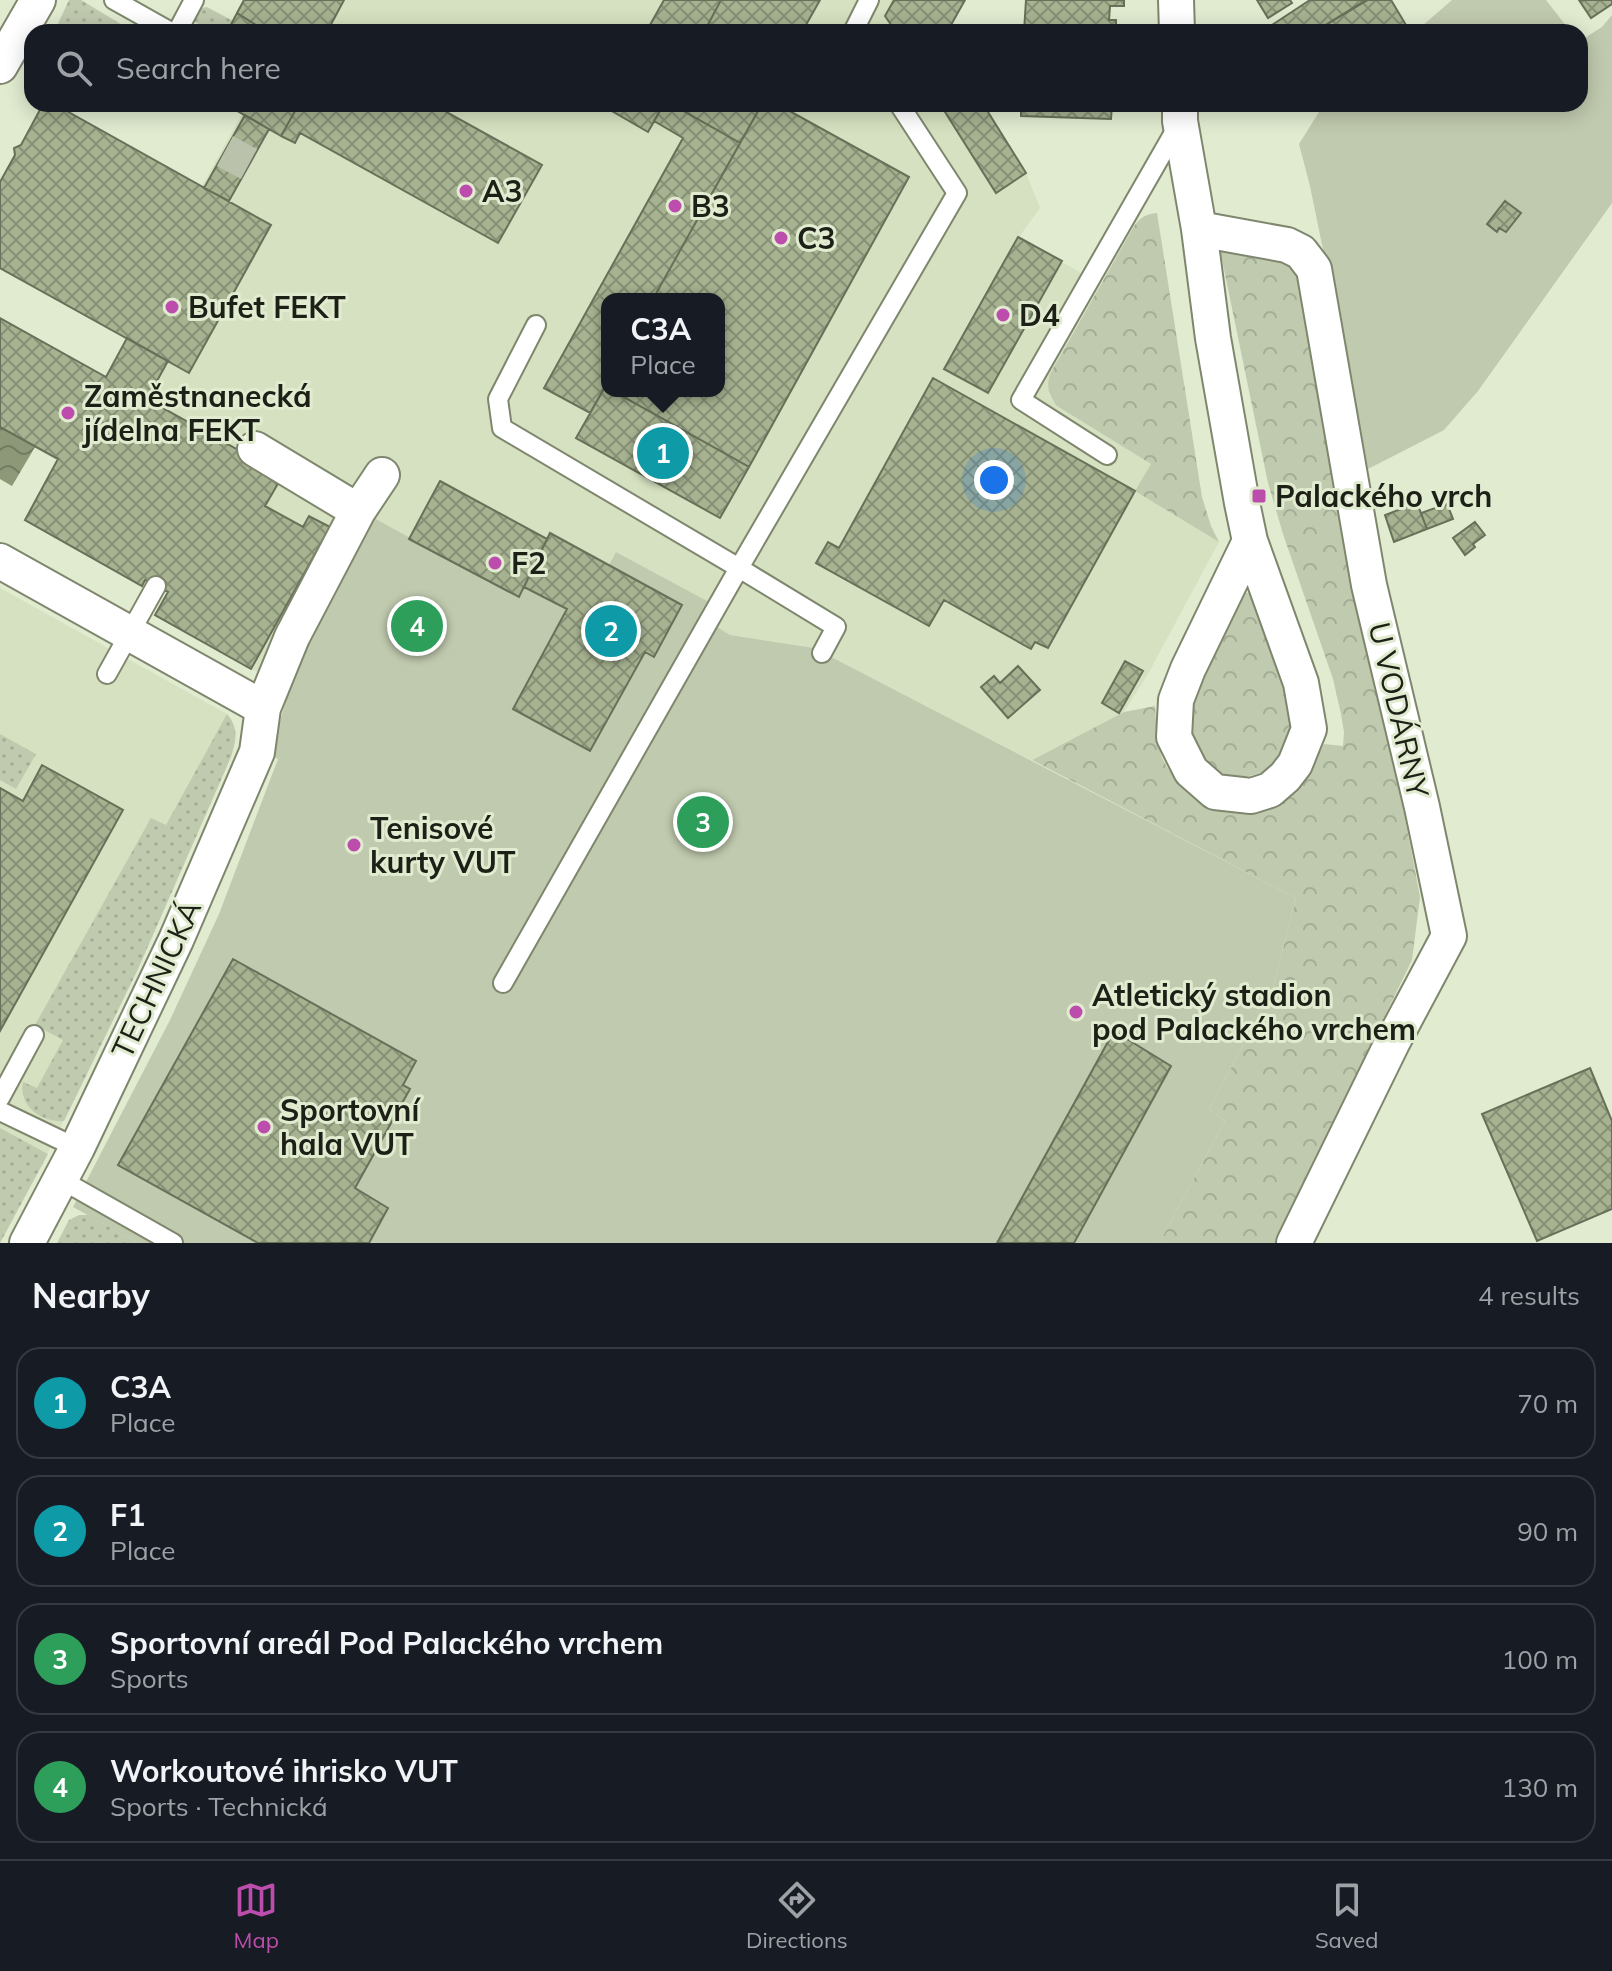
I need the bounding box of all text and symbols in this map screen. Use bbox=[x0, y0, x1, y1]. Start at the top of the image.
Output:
search box bbox=[24, 24, 1588, 112]
icon: search bbox=[52, 46, 96, 90]
text: Search here bbox=[116, 49, 281, 87]
place label: A3 bbox=[482, 172, 523, 210]
marker: A3 bbox=[457, 182, 475, 200]
place label: B3 bbox=[691, 187, 730, 225]
marker: B3 bbox=[666, 197, 684, 215]
place label: C3 bbox=[797, 219, 836, 257]
marker: C3 bbox=[772, 229, 790, 247]
place label: Bufet FEKT bbox=[188, 288, 346, 326]
popup bbox=[601, 293, 725, 397]
place label: D4 bbox=[1019, 296, 1060, 334]
marker: Bufet FEKT bbox=[163, 298, 181, 316]
marker: D4 bbox=[994, 306, 1012, 324]
text: C3A bbox=[630, 310, 691, 348]
text: Place bbox=[630, 348, 696, 381]
place label: Zaměstnanecká jídelna FEKT bbox=[82, 377, 312, 449]
marker: Zaměstnanecká jídelna FEKT bbox=[59, 404, 77, 422]
pin: 1 bbox=[637, 423, 689, 483]
your location bbox=[974, 460, 1014, 500]
place label: Palackého vrch bbox=[1275, 477, 1492, 515]
marker: Palackého vrch bbox=[1250, 487, 1268, 505]
place label: F2 bbox=[511, 544, 546, 582]
marker: F2 bbox=[486, 554, 504, 572]
pin: 4 bbox=[391, 596, 443, 656]
pin: 2 bbox=[585, 601, 637, 661]
street label: U VODÁRNY bbox=[1360, 619, 1438, 802]
pin: 3 bbox=[677, 792, 729, 852]
place label: Tenisové kurty VUT bbox=[370, 809, 516, 881]
marker: Tenisové kurty VUT bbox=[345, 836, 363, 854]
street label: TECHNICKÁ bbox=[103, 894, 209, 1064]
place label: Atletický stadion pod Palackého vrchem bbox=[1092, 976, 1416, 1048]
marker: Atletický stadion pod Palackého vrchem bbox=[1067, 1003, 1085, 1021]
place label: Sportovní hala VUT bbox=[280, 1091, 421, 1163]
marker: Sportovní hala VUT bbox=[255, 1118, 273, 1136]
text: Nearby bbox=[32, 1274, 150, 1317]
text: 4 results bbox=[1478, 1279, 1580, 1312]
text: C3A bbox=[110, 1368, 171, 1406]
text: 1 bbox=[52, 1387, 68, 1420]
text: 70 m bbox=[1517, 1387, 1578, 1420]
text: Place bbox=[110, 1406, 175, 1439]
text: F1 bbox=[110, 1496, 145, 1534]
text: 2 bbox=[52, 1515, 68, 1548]
text: 90 m bbox=[1517, 1515, 1578, 1548]
text: Place bbox=[110, 1534, 175, 1567]
text: Sportovní areál Pod Palackého vrchem bbox=[110, 1624, 663, 1662]
text: 3 bbox=[52, 1643, 68, 1676]
text: 100 m bbox=[1502, 1643, 1578, 1676]
text: Sports bbox=[110, 1662, 189, 1695]
text: Workoutové ihrisko VUT bbox=[110, 1752, 458, 1790]
text: 4 bbox=[52, 1771, 68, 1804]
text: 130 m bbox=[1502, 1771, 1578, 1804]
text: Sports · Technická bbox=[110, 1790, 328, 1823]
tab: Map bbox=[234, 1878, 279, 1954]
tab: Directions bbox=[746, 1878, 848, 1954]
tab: Saved bbox=[1315, 1878, 1378, 1954]

